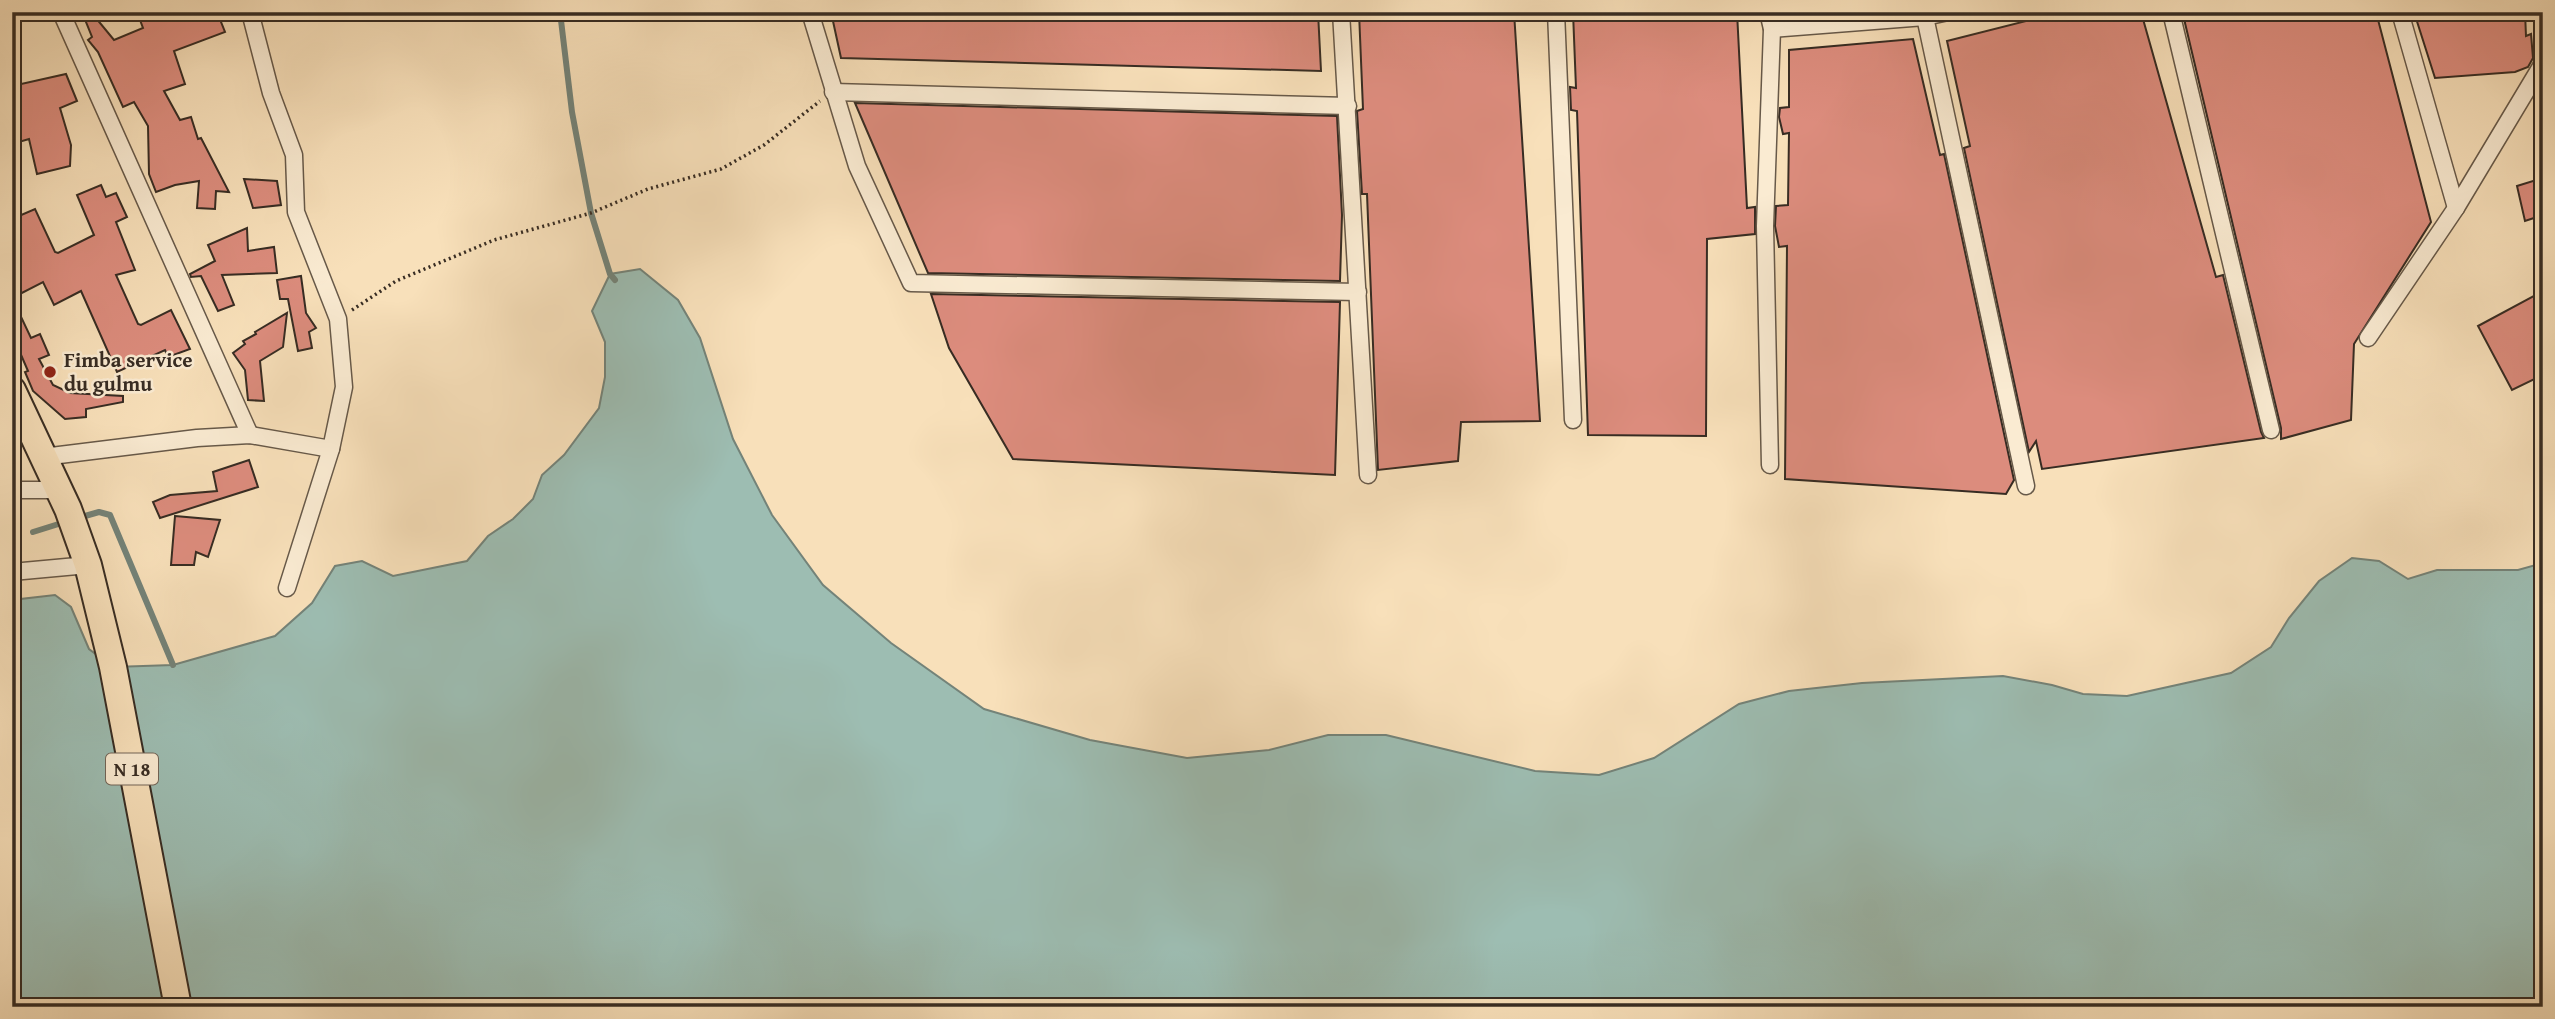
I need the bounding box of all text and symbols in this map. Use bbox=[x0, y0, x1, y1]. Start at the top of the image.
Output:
place label: Fimba service du gulmu bbox=[64, 344, 193, 399]
marker: Fimba service du gulmu bbox=[42, 364, 58, 380]
road number: N 18 bbox=[106, 754, 158, 784]

